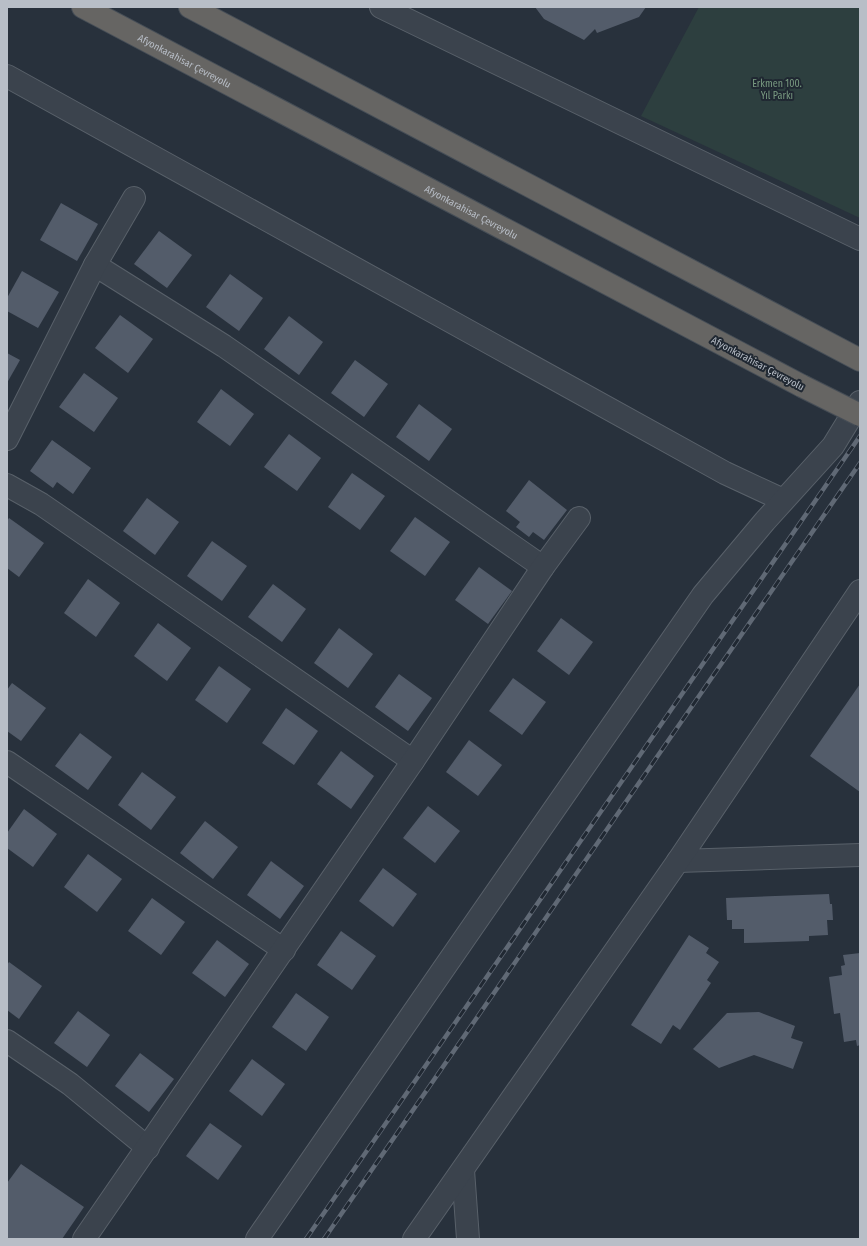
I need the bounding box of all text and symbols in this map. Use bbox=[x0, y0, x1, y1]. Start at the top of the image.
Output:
street label: Afyonkarahisar Çevreyolu bbox=[136, 32, 233, 91]
park label: Erkmen 100. Yıl Parkı bbox=[752, 78, 802, 102]
street label: Afyonkarahisar Çevreyolu bbox=[422, 183, 519, 242]
street label: Afyonkarahisar Çevreyolu bbox=[709, 334, 806, 393]

